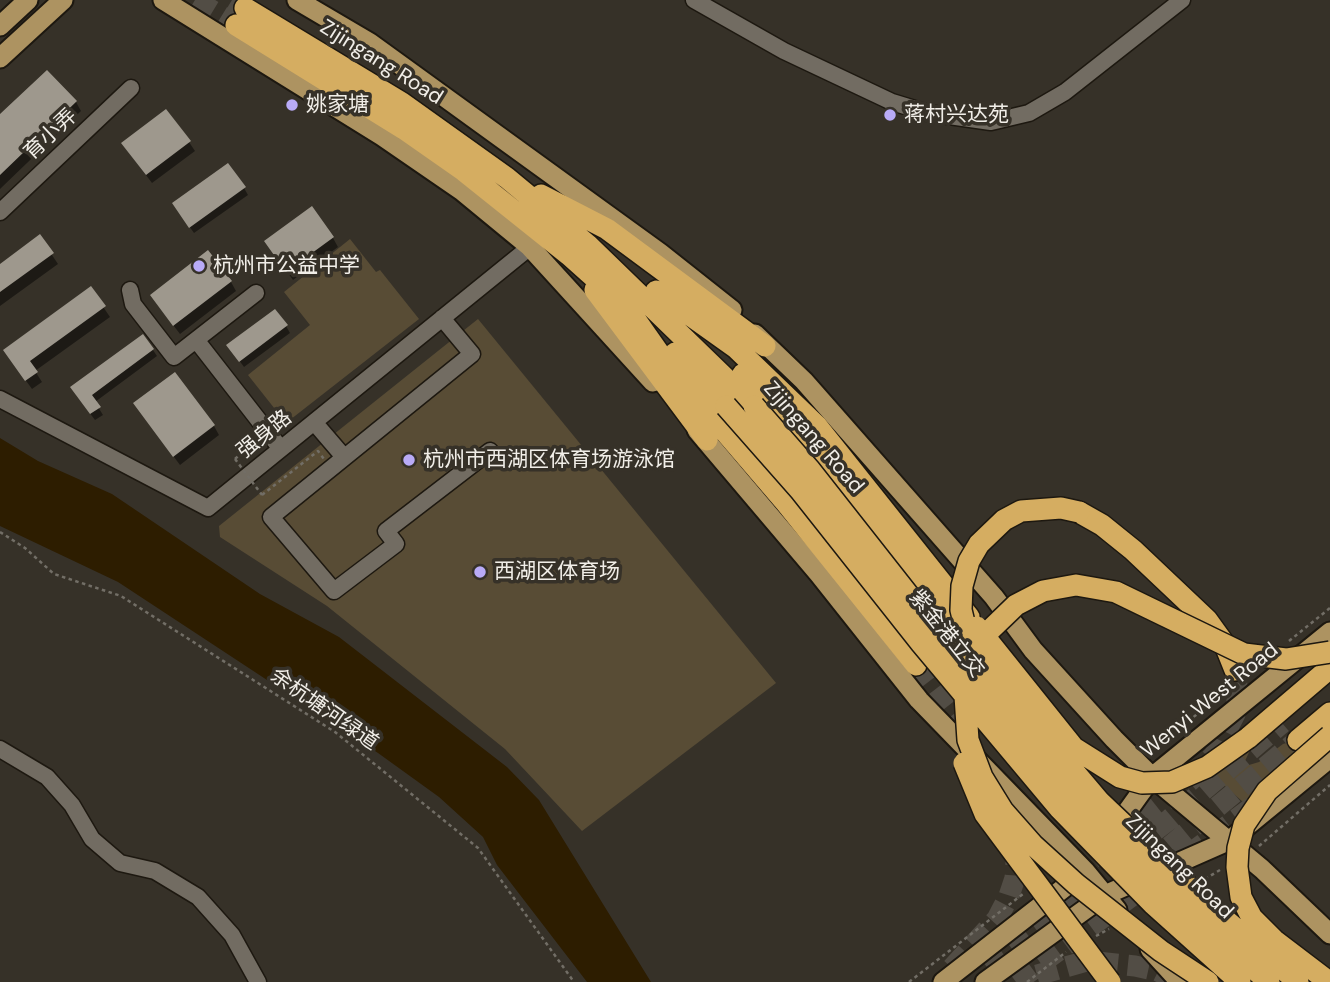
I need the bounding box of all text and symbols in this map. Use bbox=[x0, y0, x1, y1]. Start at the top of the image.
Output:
street label: Zijingang Road bbox=[315, 15, 447, 111]
place label: 姚家塘 bbox=[306, 92, 369, 118]
marker: 姚家塘 bbox=[284, 97, 300, 113]
place label: 蒋村兴达苑 bbox=[904, 102, 1009, 128]
street label: 育小弄 bbox=[19, 104, 83, 166]
marker: 蒋村兴达苑 bbox=[882, 107, 898, 123]
place label: 杭州市公益中学 bbox=[213, 253, 360, 279]
marker: 杭州市公益中学 bbox=[191, 258, 207, 274]
street label: Zijingang Road bbox=[758, 377, 868, 499]
street label: 强身路 bbox=[233, 405, 297, 465]
place label: 杭州市西湖区体育场游泳馆 bbox=[423, 447, 675, 473]
marker: 杭州市西湖区体育场游泳馆 bbox=[401, 452, 417, 468]
place label: 西湖区体育场 bbox=[494, 559, 620, 585]
marker: 西湖区体育场 bbox=[472, 564, 488, 580]
street label: 紫金港立交 bbox=[903, 585, 989, 683]
street label: Wenyi West Road bbox=[1136, 638, 1284, 764]
street label: 余杭塘河绿道 bbox=[265, 664, 383, 756]
street label: Zijingang Road bbox=[1120, 809, 1238, 925]

